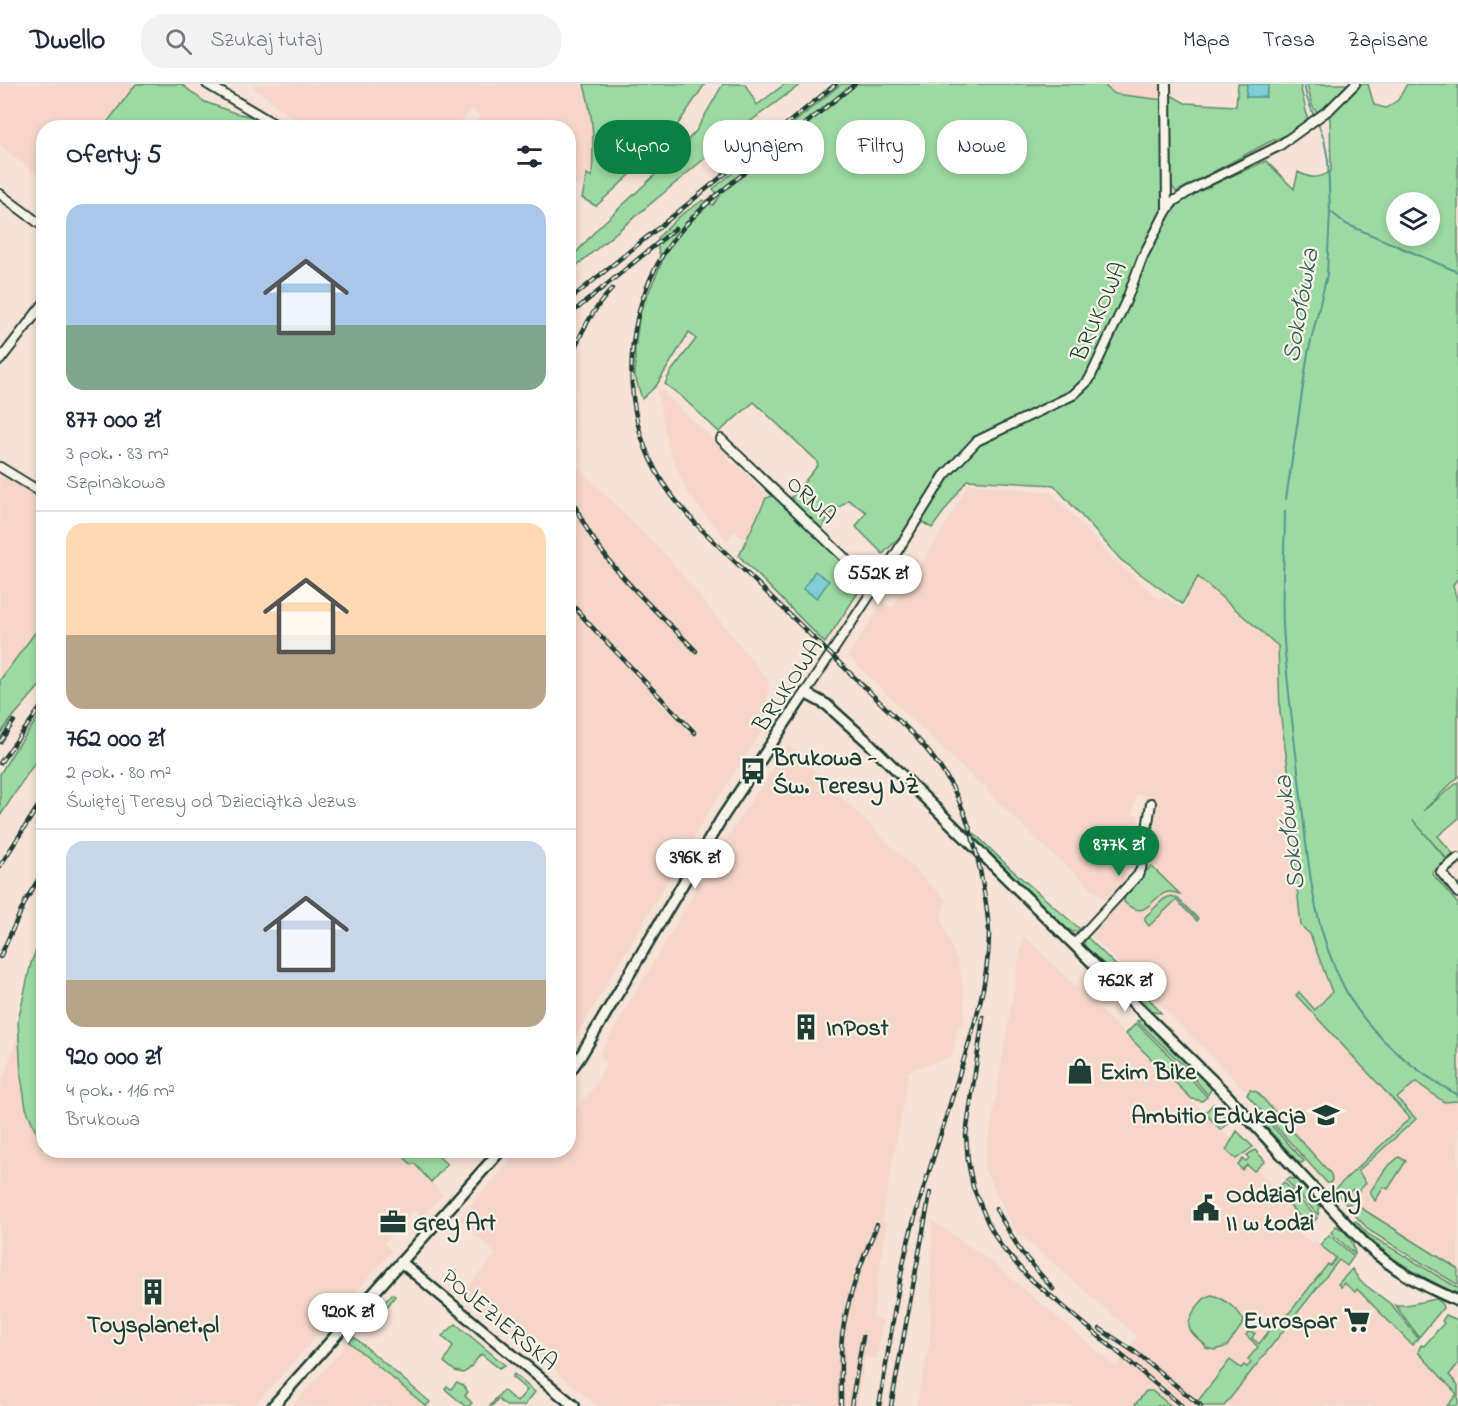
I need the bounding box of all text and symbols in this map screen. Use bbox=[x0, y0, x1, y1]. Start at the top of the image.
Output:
search box bbox=[141, 14, 561, 68]
text: Dwello bbox=[30, 21, 105, 62]
icon: search bbox=[162, 25, 195, 58]
text: Szukaj tutaj bbox=[210, 25, 321, 57]
text: Mapa bbox=[1183, 26, 1230, 56]
text: Trasa bbox=[1263, 26, 1315, 56]
text: Zapisane bbox=[1348, 26, 1428, 56]
chip: Kupno bbox=[594, 120, 691, 174]
chip: Wynajem bbox=[703, 120, 824, 174]
chip: Filtry bbox=[836, 120, 925, 174]
chip: Nowe bbox=[937, 120, 1027, 174]
text: Oferty: 5 bbox=[66, 137, 162, 175]
icon: filters bbox=[513, 140, 546, 173]
map controls bbox=[1386, 192, 1440, 246]
button: layers bbox=[1386, 192, 1440, 246]
icon: home bbox=[252, 243, 360, 351]
water label: Sokołówka bbox=[1273, 245, 1331, 365]
street label: BRUKOWA bbox=[1062, 257, 1138, 368]
text: 877 000 zł bbox=[66, 402, 161, 440]
text: 3 pok. · 83 m² bbox=[66, 440, 169, 469]
street label: ORNA bbox=[777, 468, 843, 534]
text: Szpinakowa bbox=[66, 469, 165, 498]
pin: 552K zł bbox=[823, 555, 933, 606]
text: 552K zł bbox=[848, 560, 908, 589]
icon: home bbox=[252, 562, 360, 670]
street label: BRUKOWA bbox=[745, 633, 833, 741]
text: 762 000 zł bbox=[66, 721, 165, 759]
place label: Brukowa - Św. Teresy NŻ bbox=[772, 742, 919, 806]
bus stop icon: Brukowa - Św. Teresy NŻ bbox=[738, 756, 768, 786]
text: 2 pok. · 80 m² bbox=[66, 759, 171, 788]
water label: Sokołówka bbox=[1265, 772, 1317, 892]
text: Świętej Teresy od Dzieciątka Jezus bbox=[66, 788, 357, 817]
pin: 877K zł bbox=[1064, 826, 1174, 877]
text: 877K zł bbox=[1093, 831, 1145, 860]
pin: 396K zł bbox=[640, 839, 750, 890]
text: 396K zł bbox=[670, 844, 720, 873]
icon: home bbox=[252, 880, 360, 988]
pin: 762K zł bbox=[1070, 962, 1180, 1013]
text: 762K zł bbox=[1098, 967, 1152, 996]
building icon: InPost bbox=[791, 1012, 821, 1042]
place label: InPost bbox=[826, 1012, 890, 1047]
text: 920 000 zł bbox=[66, 1039, 161, 1077]
shop icon: Exim Bike bbox=[1065, 1056, 1095, 1086]
place label: Exim Bike bbox=[1100, 1056, 1197, 1091]
text: 4 pok. · 116 m² bbox=[66, 1077, 175, 1106]
place label: Ambitio Edukacja bbox=[1131, 1100, 1306, 1135]
school or university icon: Ambitio Edukacja bbox=[1311, 1100, 1341, 1130]
text: Brukowa bbox=[66, 1106, 140, 1135]
place label: Oddział Celny II w Łodzi bbox=[1226, 1179, 1361, 1242]
public building icon: Oddział Celny II w Łodzi bbox=[1191, 1193, 1221, 1223]
office icon: Grey Art bbox=[378, 1207, 408, 1237]
place label: Grey Art bbox=[413, 1207, 497, 1243]
street label: POJEZIERSKA bbox=[432, 1261, 565, 1380]
building icon: Toysplanet.pl bbox=[138, 1277, 168, 1307]
pin: 920K zł bbox=[293, 1293, 403, 1344]
text: 920K zł bbox=[322, 1298, 374, 1327]
place label: Eurospar bbox=[1243, 1305, 1338, 1340]
supermarket icon: Eurospar bbox=[1342, 1305, 1372, 1335]
place label: Toysplanet.pl bbox=[87, 1309, 219, 1345]

